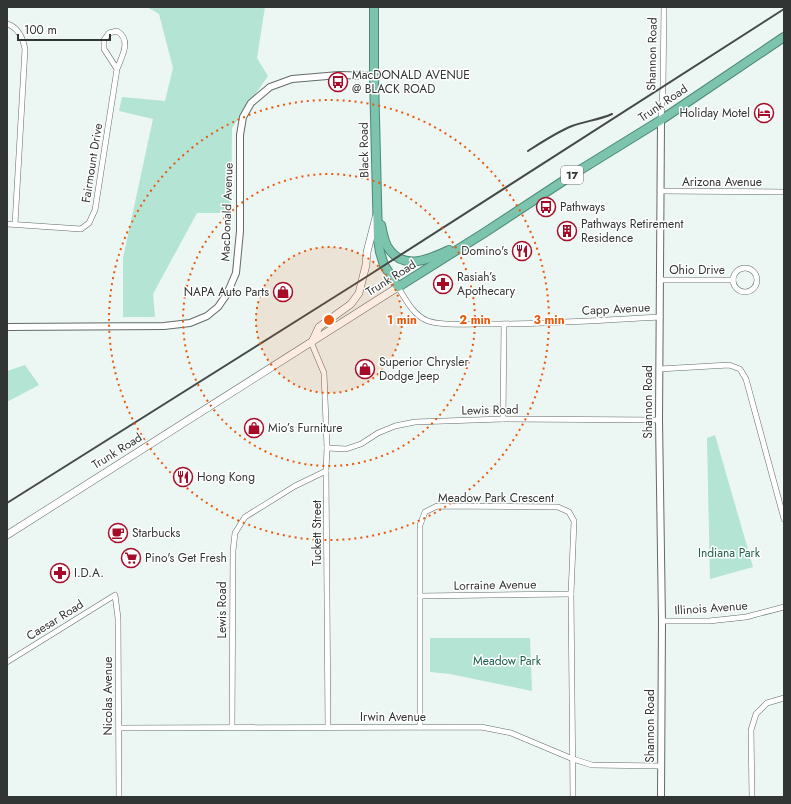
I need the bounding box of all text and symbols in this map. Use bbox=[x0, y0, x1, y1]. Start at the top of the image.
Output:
scale bar bbox=[18, 16, 110, 42]
street label: Shannon Road bbox=[642, 17, 662, 91]
text: 100 m bbox=[24, 21, 57, 39]
place label: MacDONALD AVENUE @ BLACK ROAD bbox=[352, 66, 470, 98]
bus stop icon: MacDONALD AVENUE @ BLACK ROAD bbox=[327, 71, 349, 93]
street label: Trunk Road bbox=[635, 80, 691, 126]
hotel icon: Holiday Motel bbox=[753, 102, 775, 124]
place label: Holiday Motel bbox=[679, 104, 750, 122]
street label: Fairmount Drive bbox=[77, 122, 107, 204]
street label: Black Road bbox=[355, 122, 373, 178]
street label: MacDonald Avenue bbox=[216, 162, 238, 262]
road number: 17 bbox=[561, 166, 583, 184]
street label: Arizona Avenue bbox=[682, 173, 762, 191]
bus stop icon: Pathways bbox=[535, 196, 557, 218]
place label: Pathways bbox=[560, 198, 605, 216]
place label: Pathways Retirement Residence bbox=[581, 215, 684, 247]
building icon: Pathways Retirement Residence bbox=[556, 220, 578, 242]
restaurant icon: Domino's bbox=[511, 240, 533, 262]
place label: Domino's bbox=[461, 242, 508, 260]
street label: Trunk Road bbox=[362, 256, 420, 300]
street label: Ohio Drive bbox=[669, 261, 725, 279]
place label: Rasiah’s Apothecary bbox=[457, 268, 516, 300]
pharmacy icon: Rasiah’s Apothecary bbox=[432, 273, 454, 295]
shop icon: NAPA Auto Parts bbox=[272, 281, 294, 303]
place label: NAPA Auto Parts bbox=[184, 283, 269, 301]
street label: Capp Avenue bbox=[581, 298, 651, 320]
text: 1 min bbox=[387, 311, 417, 329]
text: 2 min bbox=[459, 311, 491, 329]
text: 3 min bbox=[533, 311, 565, 329]
centre of rings bbox=[322, 313, 336, 327]
place label: Superior Chrysler Dodge Jeep bbox=[379, 353, 469, 385]
shop icon: Superior Chrysler Dodge Jeep bbox=[354, 358, 376, 380]
street label: Shannon Road bbox=[639, 365, 657, 439]
street label: Lewis Road bbox=[461, 401, 519, 419]
shop icon: Mio’s Furniture bbox=[243, 417, 265, 439]
place label: Mio’s Furniture bbox=[268, 419, 342, 437]
street label: Trunk Road bbox=[88, 429, 146, 473]
restaurant icon: Hong Kong bbox=[172, 466, 194, 488]
place label: Hong Kong bbox=[197, 468, 255, 486]
street label: Meadow Park Crescent bbox=[438, 489, 554, 507]
street label: Tuckett Street bbox=[308, 500, 326, 566]
cafe icon: Starbucks bbox=[107, 522, 129, 544]
place label: Starbucks bbox=[132, 524, 181, 542]
park label: Indiana Park bbox=[698, 544, 761, 562]
supermarket icon: Pino's Get Fresh bbox=[120, 547, 142, 569]
place label: Pino's Get Fresh bbox=[145, 549, 227, 567]
pharmacy icon: I.D.A. bbox=[49, 562, 71, 584]
place label: I.D.A. bbox=[74, 564, 104, 582]
street label: Lorraine Avenue bbox=[454, 575, 536, 595]
street label: Lewis Road bbox=[213, 581, 231, 639]
street label: Caesar Road bbox=[23, 595, 87, 645]
street label: Illinois Avenue bbox=[674, 596, 748, 620]
park label: Meadow Park bbox=[473, 652, 542, 670]
street label: Nicolas Avenue bbox=[99, 656, 117, 736]
street label: Shannon Road bbox=[641, 689, 659, 763]
street label: Irwin Avenue bbox=[360, 708, 426, 726]

